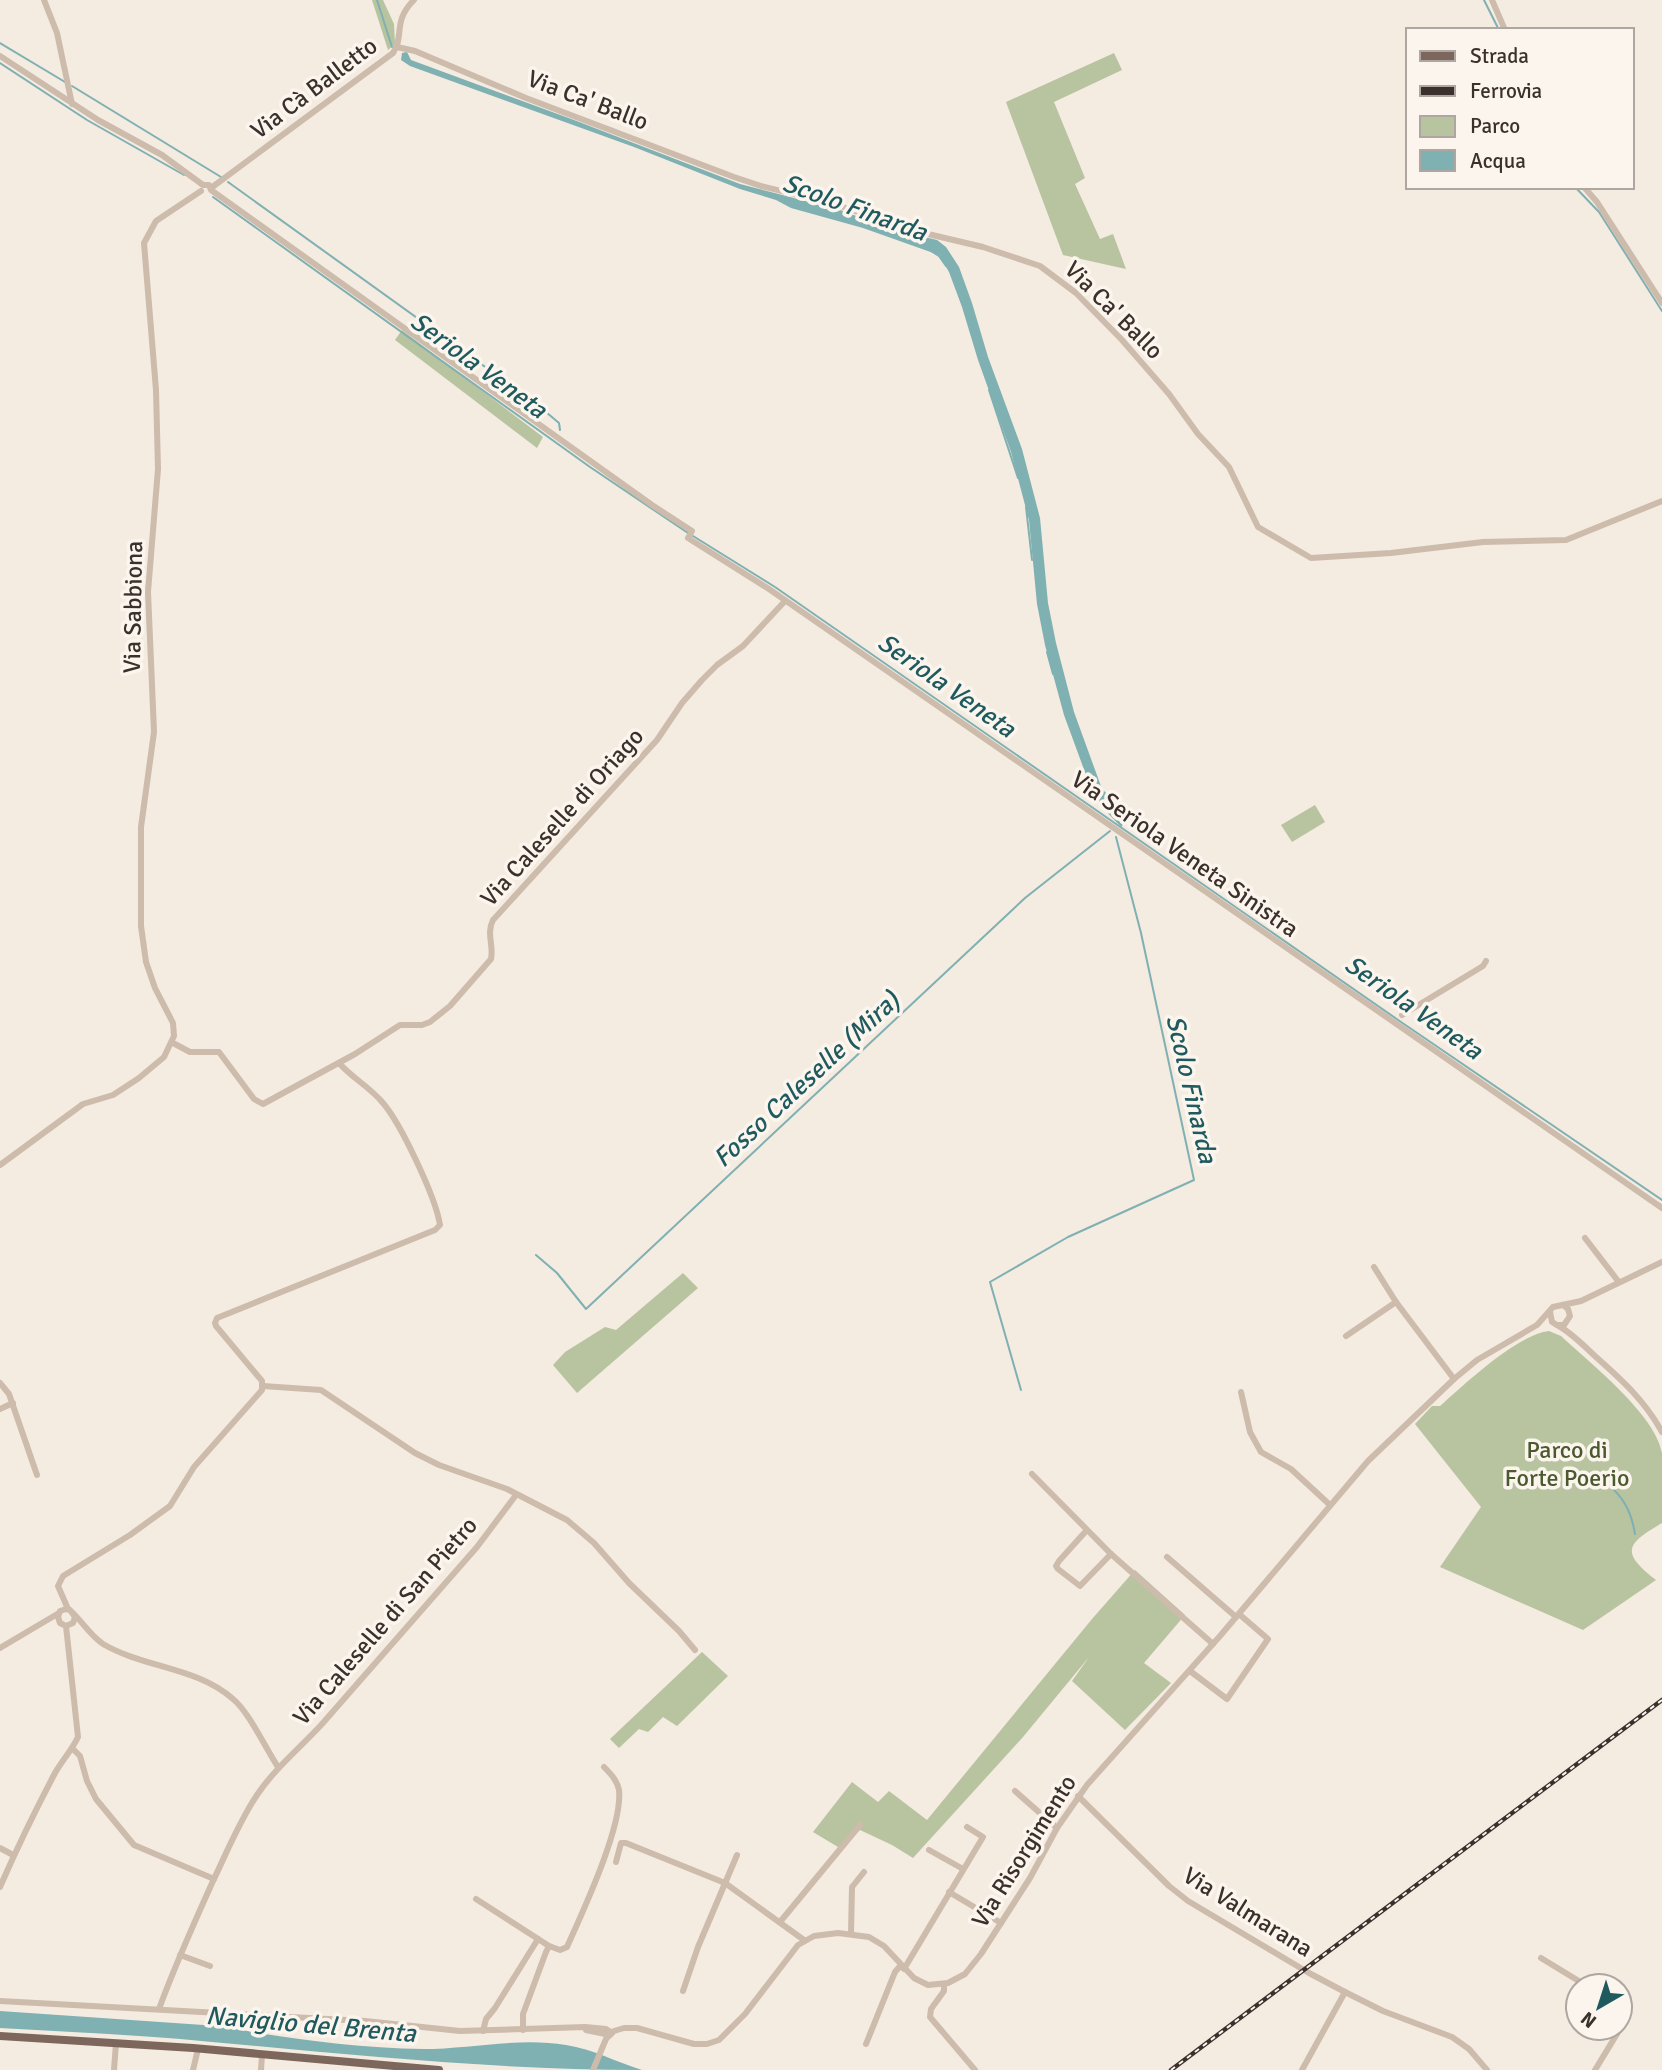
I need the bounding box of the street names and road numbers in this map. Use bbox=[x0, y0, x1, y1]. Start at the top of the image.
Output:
street label: Via Cà Balletto bbox=[245, 31, 383, 145]
street label: Via Ca' Ballo bbox=[523, 63, 653, 137]
street label: Via Ca' Ballo bbox=[1058, 254, 1170, 366]
street label: Via Sabbiona bbox=[117, 540, 149, 674]
street label: Via Caleselle di Oriago bbox=[474, 722, 650, 912]
street label: Via Seriola Veneta Sinistra bbox=[1066, 764, 1304, 944]
street label: Via Caleselle di San Pietro bbox=[286, 1511, 484, 1731]
street label: Via Risorgimento bbox=[965, 1769, 1083, 1933]
street label: Via Valmarana bbox=[1178, 1860, 1318, 1964]

